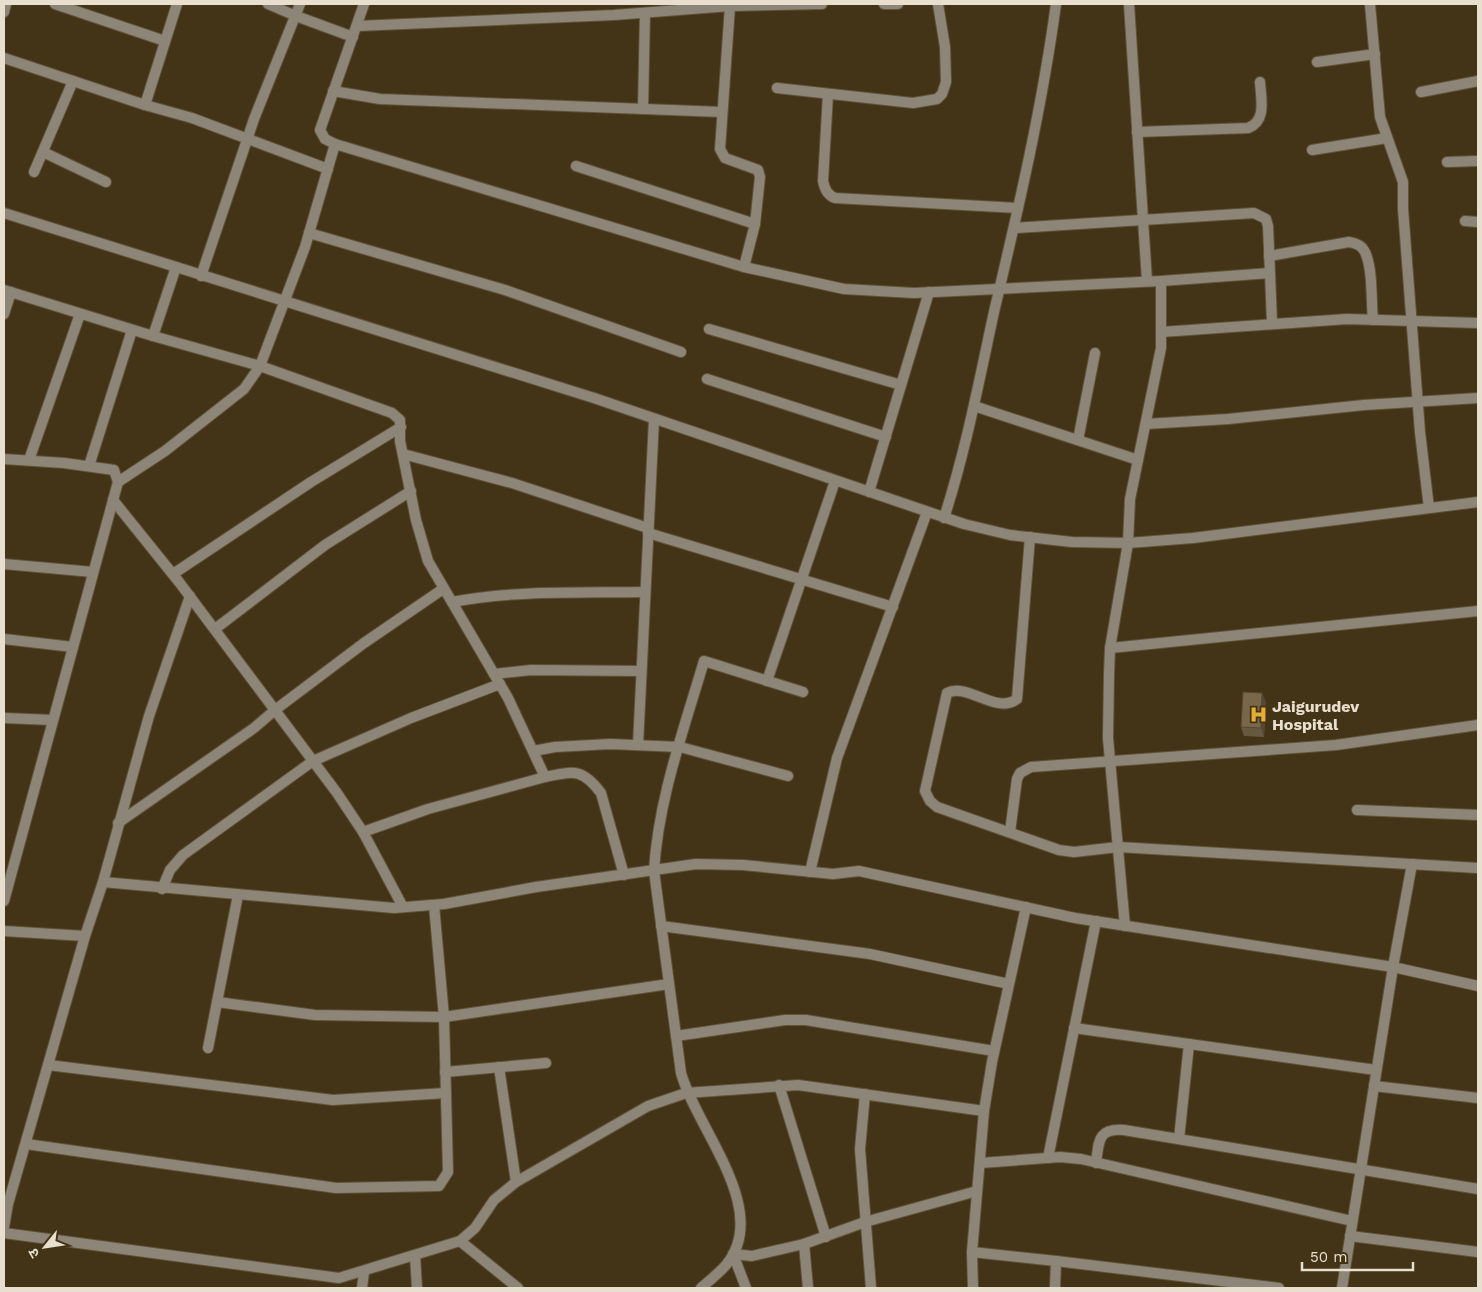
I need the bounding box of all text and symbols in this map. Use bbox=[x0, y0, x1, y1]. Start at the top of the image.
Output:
place label: Jaigurudev Hospital bbox=[1272, 697, 1359, 734]
hospital icon: Jaigurudev Hospital bbox=[1248, 705, 1268, 725]
north arrow bbox=[20, 1222, 70, 1272]
scale bar bbox=[1302, 1240, 1413, 1272]
text: उ bbox=[24, 1245, 43, 1261]
text: 50 m bbox=[1310, 1248, 1347, 1266]

